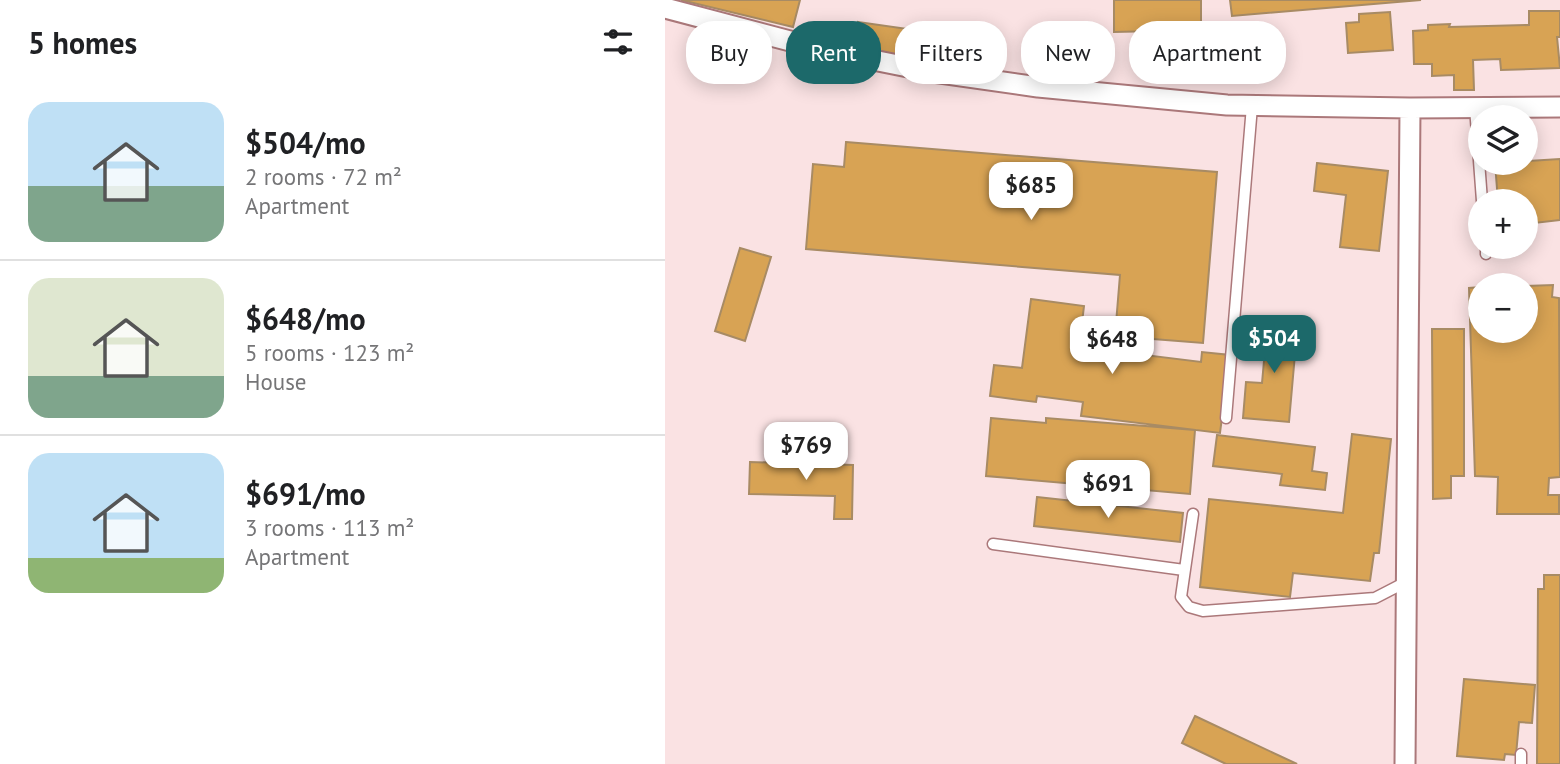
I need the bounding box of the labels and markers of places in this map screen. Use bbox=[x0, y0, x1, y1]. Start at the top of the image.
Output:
pin: $685 bbox=[990, 162, 1072, 222]
pin: $648 bbox=[1071, 316, 1153, 376]
pin: $504 bbox=[1233, 316, 1315, 375]
pin: $769 bbox=[765, 422, 847, 482]
pin: $691 bbox=[1067, 461, 1149, 520]

